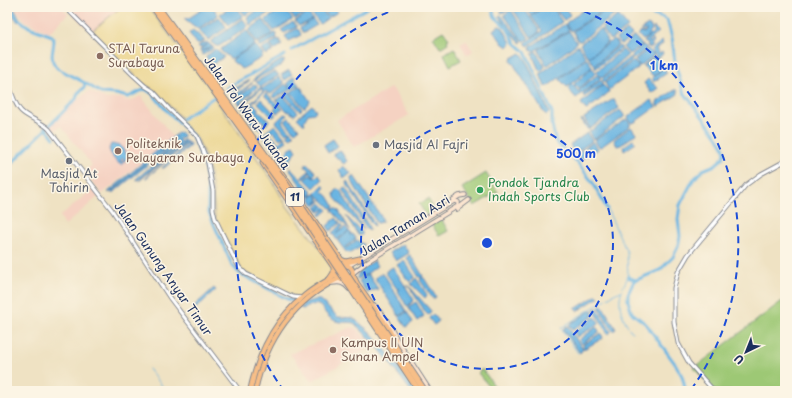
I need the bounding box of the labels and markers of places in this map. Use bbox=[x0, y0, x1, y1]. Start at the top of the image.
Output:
place label: STAI Taruna Surabaya bbox=[108, 39, 180, 71]
marker: STAI Taruna Surabaya bbox=[95, 51, 105, 61]
place label: Politeknik Pelayaran Surabaya bbox=[126, 134, 245, 166]
place label: Masjid Al Fajri bbox=[384, 135, 468, 153]
marker: Masjid Al Fajri bbox=[371, 140, 381, 150]
marker: Politeknik Pelayaran Surabaya bbox=[113, 146, 123, 156]
marker: Masjid At Tohirin bbox=[64, 156, 74, 166]
place label: Masjid At Tohirin bbox=[41, 164, 98, 196]
place label: Pondok Tjandra Indah Sports Club bbox=[488, 173, 590, 205]
marker: Pondok Tjandra Indah Sports Club bbox=[475, 185, 485, 195]
centre of rings bbox=[480, 236, 494, 250]
place label: Kampus II UIN Sunan Ampel bbox=[341, 333, 424, 365]
marker: Kampus II UIN Sunan Ampel bbox=[328, 345, 338, 355]

